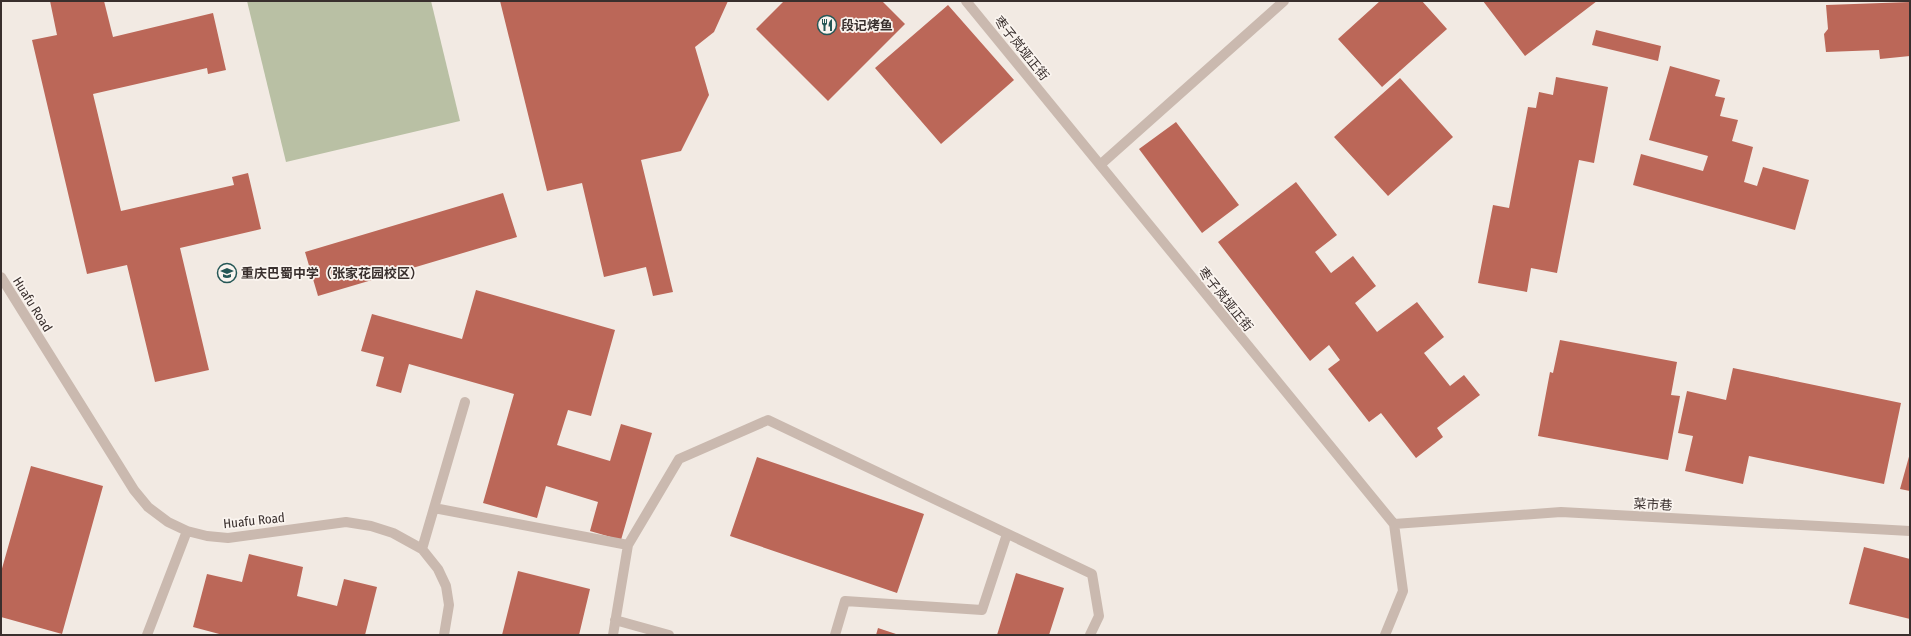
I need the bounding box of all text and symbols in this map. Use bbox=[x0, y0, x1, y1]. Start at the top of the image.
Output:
street label: 枣子岚垭正街 bbox=[991, 13, 1052, 83]
restaurant icon: 段记烤鱼 bbox=[816, 14, 838, 36]
place label: 段记烤鱼 bbox=[841, 18, 893, 33]
school or university icon: 重庆巴蜀中学（张家花园校区） bbox=[216, 262, 238, 284]
street label: 枣子岚垭正街 bbox=[1195, 264, 1256, 334]
place label: 重庆巴蜀中学（张家花园校区） bbox=[241, 266, 423, 281]
street label: Huafu Road bbox=[10, 274, 55, 334]
street label: 菜市巷 bbox=[1633, 496, 1673, 513]
street label: Huafu Road bbox=[223, 510, 286, 531]

